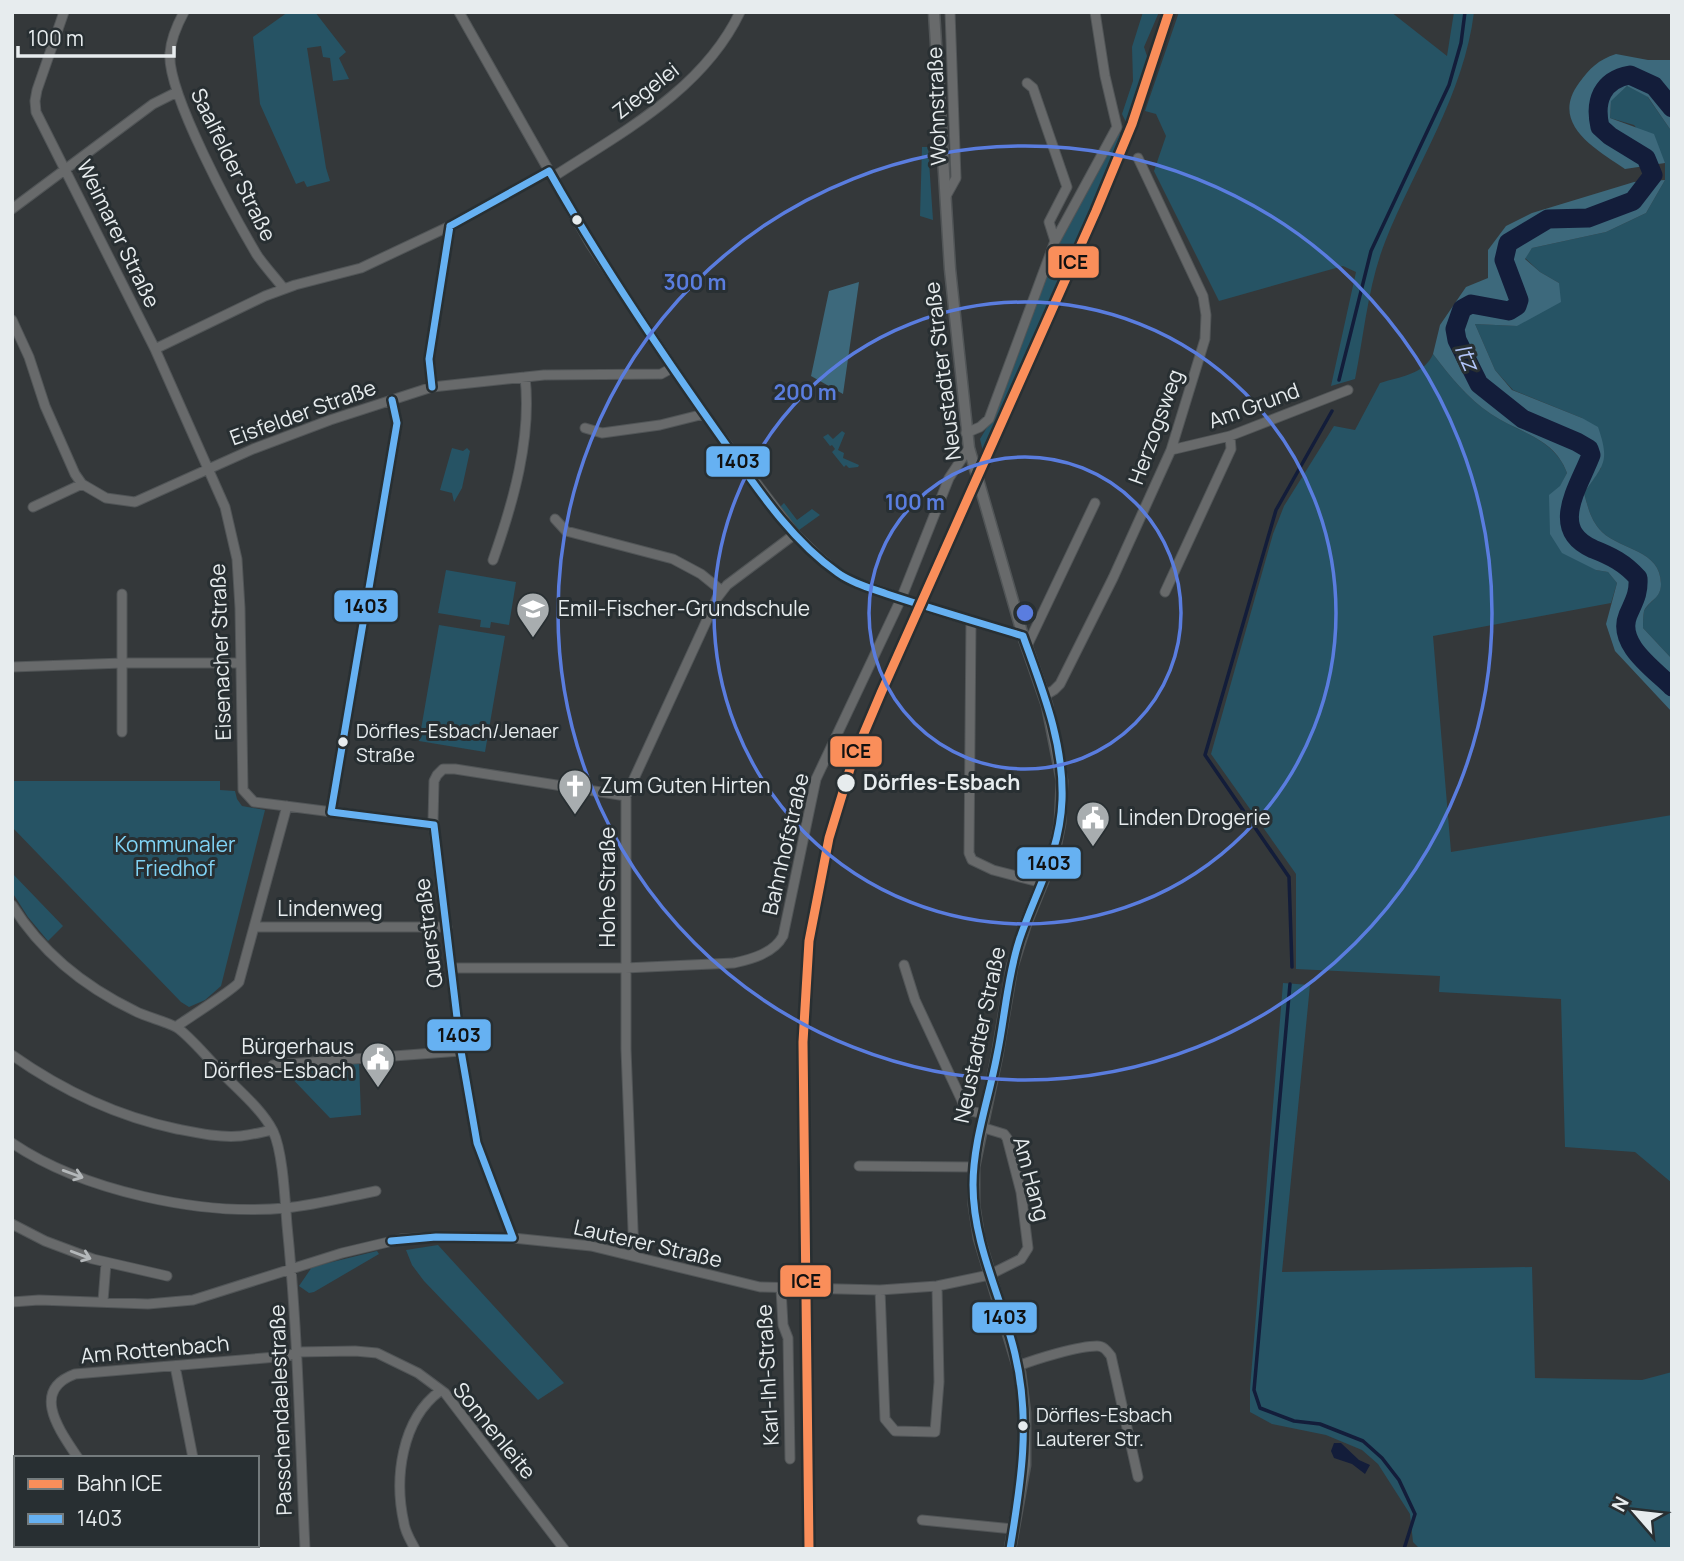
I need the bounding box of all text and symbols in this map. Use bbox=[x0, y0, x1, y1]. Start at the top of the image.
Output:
scale bar bbox=[18, 14, 173, 58]
text: 100 m bbox=[28, 24, 84, 52]
street label: Wohnstraße bbox=[920, 46, 952, 166]
street label: Ziegelei bbox=[606, 56, 684, 125]
street label: Saalfelder Straße bbox=[185, 83, 283, 246]
street label: Weimarer Straße bbox=[71, 155, 167, 312]
unlabelled marker bbox=[570, 213, 584, 227]
line badge: ICE bbox=[1047, 245, 1100, 279]
text: ICE bbox=[1058, 249, 1088, 275]
text: 300 m bbox=[664, 268, 726, 296]
street label: Neustadter Straße bbox=[917, 280, 967, 462]
water label: Itz bbox=[1448, 338, 1489, 378]
street label: Herzogsweg bbox=[1121, 365, 1189, 488]
street label: Eisfelder Straße bbox=[226, 373, 380, 451]
street label: Am Grund bbox=[1204, 376, 1303, 434]
text: 200 m bbox=[773, 378, 837, 406]
line badge: 1403 bbox=[705, 445, 771, 478]
text: 1403 bbox=[716, 448, 760, 474]
text: 100 m bbox=[885, 488, 945, 516]
street label: Eisenacher Straße bbox=[203, 563, 237, 741]
line badge: 1403 bbox=[333, 589, 399, 623]
school or university icon: Emil-Fischer-Grundschule bbox=[514, 590, 552, 639]
text: 1403 bbox=[344, 593, 388, 619]
place label: Emil-Fischer-Grundschule bbox=[558, 594, 810, 622]
centre of rings bbox=[1013, 601, 1037, 625]
place label: Dörfles-Esbach/Jenaer Straße bbox=[356, 718, 559, 768]
marker: Dörfles-Esbach/Jenaer Straße bbox=[336, 735, 350, 749]
line badge: ICE bbox=[829, 735, 883, 768]
text: ICE bbox=[841, 738, 871, 764]
church icon: Zum Guten Hirten bbox=[556, 767, 594, 816]
place label: Dörfles-Esbach bbox=[863, 768, 1020, 796]
street label: Bahnhofstraße bbox=[755, 770, 815, 918]
place label: Zum Guten Hirten bbox=[600, 771, 771, 799]
marker: Dörfles-Esbach bbox=[835, 772, 857, 794]
public building icon: Linden Drogerie bbox=[1074, 799, 1112, 848]
place label: Linden Drogerie bbox=[1118, 803, 1270, 831]
street label: Hohe Straße bbox=[593, 827, 621, 947]
park label: Kommunaler Friedhof bbox=[114, 830, 236, 882]
line badge: 1403 bbox=[1016, 846, 1082, 880]
text: 1403 bbox=[1027, 850, 1071, 876]
street label: Querstraße bbox=[407, 877, 449, 990]
street label: Lindenweg bbox=[277, 894, 383, 922]
street label: Neustadter Straße bbox=[947, 944, 1011, 1126]
line badge: 1403 bbox=[426, 1018, 492, 1052]
text: 1403 bbox=[437, 1022, 481, 1048]
place label: Bürgerhaus Dörfles-Esbach bbox=[203, 1032, 354, 1084]
public building icon: Bürgerhaus Dörfles-Esbach bbox=[359, 1040, 397, 1089]
street label: Am Hang bbox=[1007, 1133, 1057, 1224]
one-way arrow bbox=[61, 1168, 83, 1181]
street label: Lauterer Straße bbox=[571, 1212, 725, 1274]
one-way arrow bbox=[69, 1249, 91, 1262]
line badge: ICE bbox=[779, 1264, 832, 1298]
text: ICE bbox=[791, 1268, 821, 1294]
line badge: 1403 bbox=[971, 1301, 1038, 1334]
street label: Passchendaelestraße bbox=[262, 1304, 298, 1516]
street label: Karl-Ihl-Straße bbox=[749, 1304, 785, 1446]
text: 1403 bbox=[983, 1304, 1027, 1330]
street label: Am Rottenbach bbox=[79, 1329, 230, 1369]
street label: Sonnenleite bbox=[447, 1376, 542, 1485]
place label: Dörfles-Esbach Lauterer Str. bbox=[1036, 1402, 1172, 1452]
marker: Dörfles-Esbach Lauterer Str. bbox=[1016, 1419, 1030, 1433]
legend bbox=[14, 1456, 259, 1547]
text: Bahn ICE bbox=[77, 1469, 163, 1497]
north arrow bbox=[1600, 1477, 1670, 1547]
text: N bbox=[1605, 1492, 1635, 1516]
text: 1403 bbox=[77, 1504, 122, 1532]

